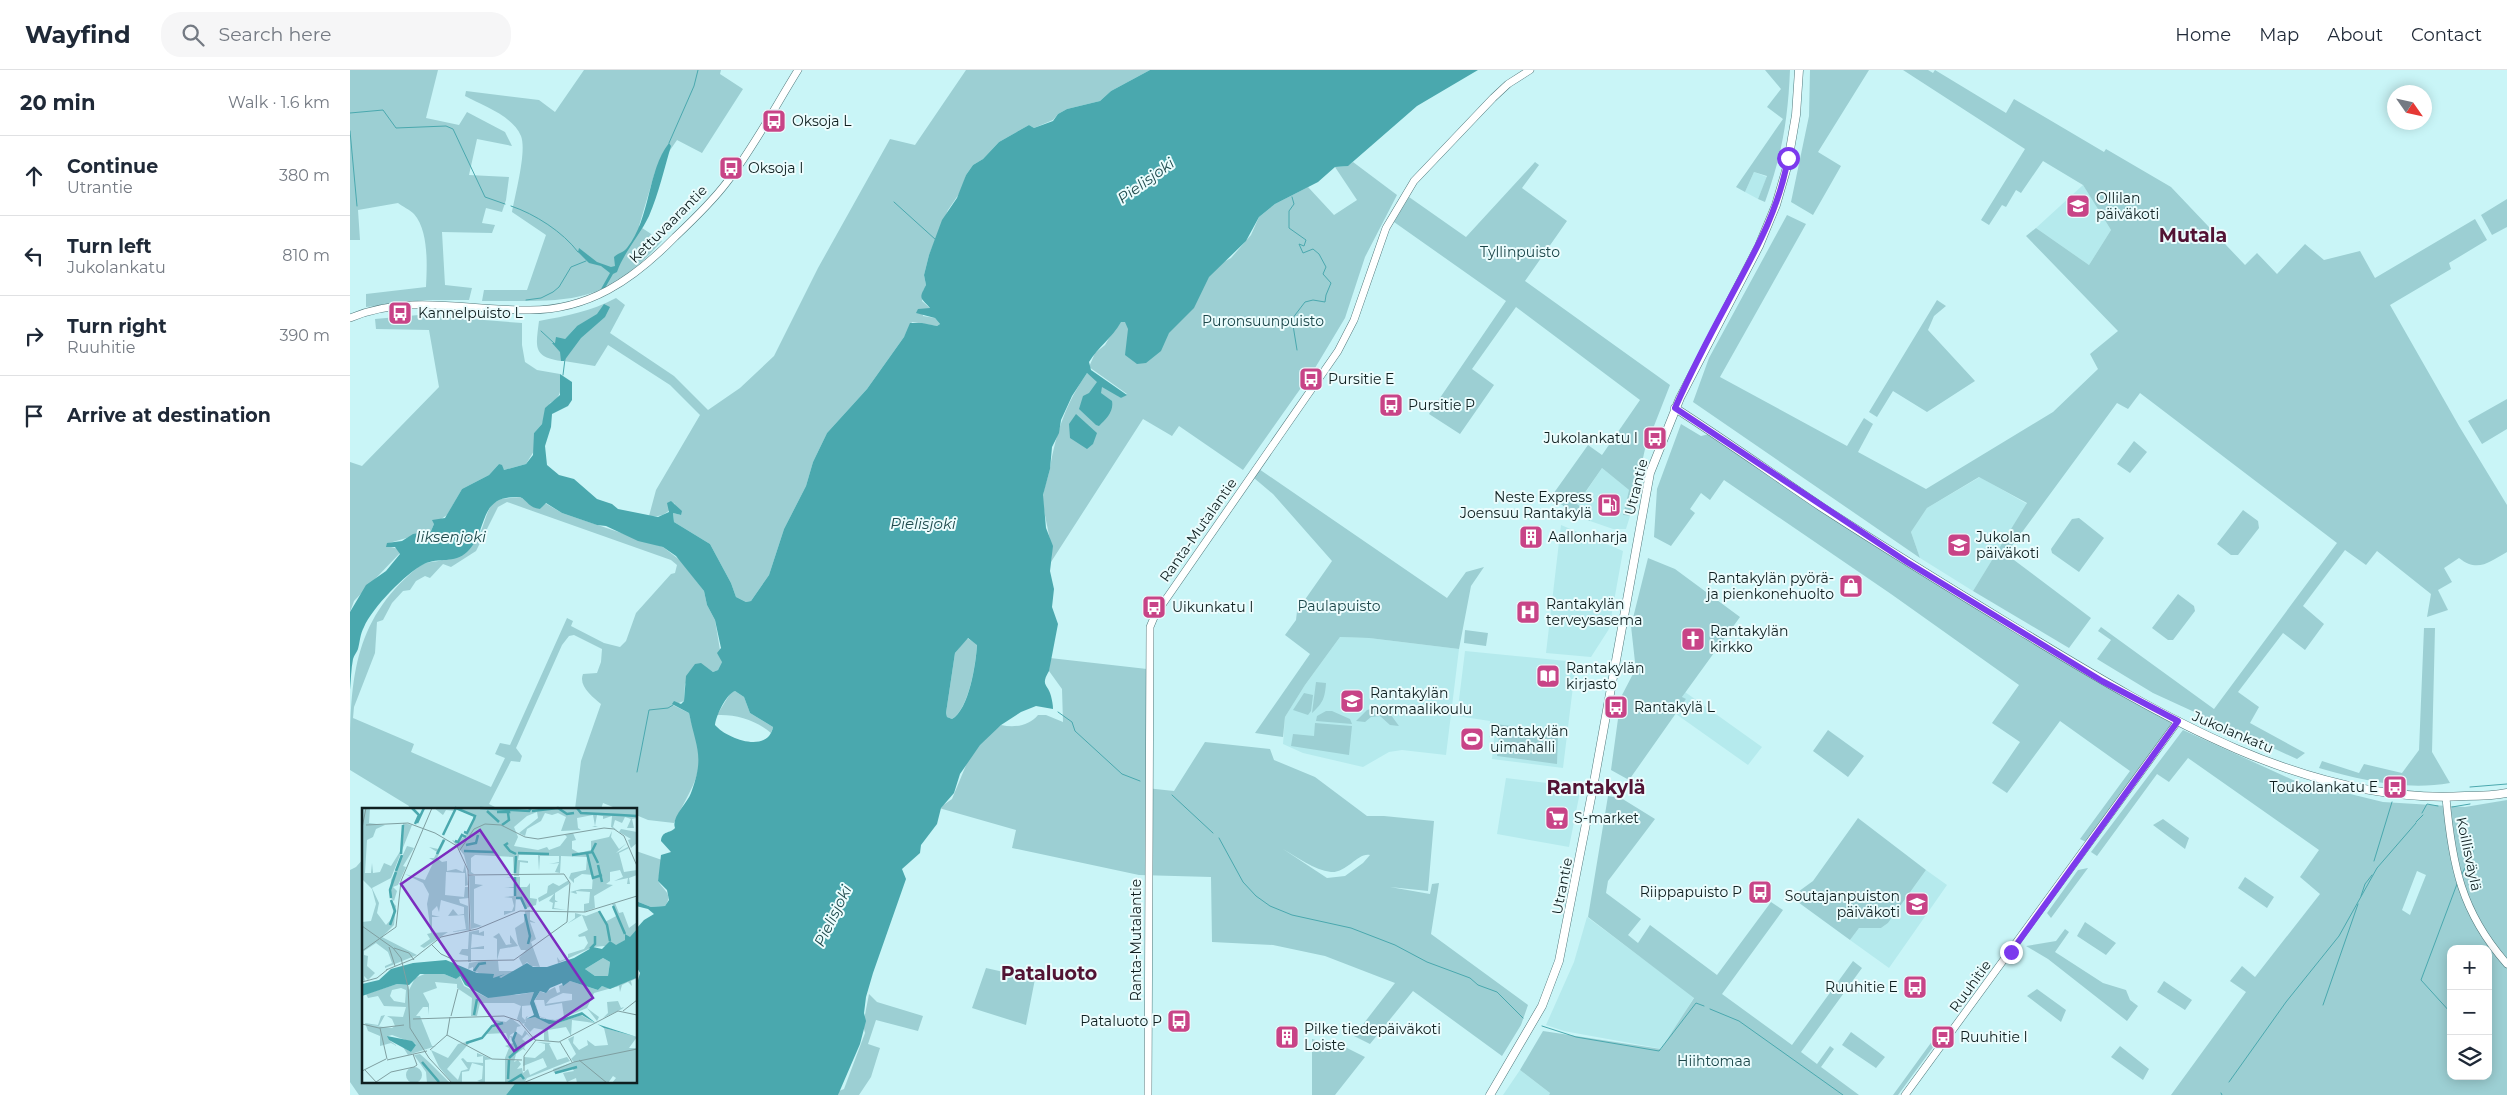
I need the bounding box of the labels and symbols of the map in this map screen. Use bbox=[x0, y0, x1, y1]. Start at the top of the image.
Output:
north arrow bbox=[2387, 85, 2432, 130]
bus stop icon: Oksoja L bbox=[761, 108, 787, 134]
place label: Oksoja L bbox=[792, 112, 852, 130]
route start bbox=[1777, 147, 1800, 170]
water label: Pielisjoki bbox=[1114, 153, 1179, 208]
bus stop icon: Oksoja I bbox=[718, 155, 744, 181]
place label: Oksoja I bbox=[748, 159, 803, 177]
street label: Kettuvaarantie bbox=[625, 181, 711, 267]
place label: Ollilan päiväkoti bbox=[2096, 189, 2159, 223]
school or university icon: Ollilan päiväkoti bbox=[2065, 193, 2091, 219]
district label: Mutala bbox=[2159, 224, 2227, 247]
park label: Tyllinpuisto bbox=[1480, 243, 1560, 261]
bus stop icon: Kannelpuisto L bbox=[387, 300, 413, 326]
place label: Kannelpuisto L bbox=[418, 304, 524, 322]
park label: Puronsuunpuisto bbox=[1202, 312, 1324, 330]
bus stop icon: Pursitie E bbox=[1298, 366, 1324, 392]
place label: Pursitie E bbox=[1328, 370, 1394, 388]
bus stop icon: Pursitie P bbox=[1378, 392, 1404, 418]
place label: Pursitie P bbox=[1408, 396, 1475, 414]
bus stop icon: Jukolankatu I bbox=[1642, 425, 1668, 451]
place label: Jukolankatu I bbox=[1543, 429, 1638, 447]
street label: Utrantie bbox=[1620, 457, 1652, 517]
street label: Ranta-Mutalantie bbox=[1155, 475, 1241, 585]
place label: Neste Express Joensuu Rantakylä bbox=[1459, 488, 1592, 522]
fuel station icon: Neste Express Joensuu Rantakylä bbox=[1596, 492, 1622, 518]
water label: Pielisjoki bbox=[890, 514, 957, 533]
building icon: Aallonharja bbox=[1518, 524, 1544, 550]
water label: Iiksenjoki bbox=[416, 527, 487, 546]
place label: Aallonharja bbox=[1548, 528, 1628, 546]
place label: Jukolan päiväkoti bbox=[1975, 528, 2039, 562]
school or university icon: Jukolan päiväkoti bbox=[1946, 532, 1972, 558]
place label: Rantakylän pyörä- ja pienkonehuolto bbox=[1705, 569, 1834, 603]
shop icon: Rantakylän pyörä- ja pienkonehuolto bbox=[1838, 573, 1864, 599]
bus stop icon: Uikunkatu I bbox=[1141, 594, 1167, 620]
place label: Rantakylän terveysasema bbox=[1546, 595, 1642, 629]
park label: Paulapuisto bbox=[1297, 597, 1381, 615]
place label: Uikunkatu I bbox=[1172, 598, 1253, 616]
hospital icon: Rantakylän terveysasema bbox=[1515, 599, 1541, 625]
place label: Rantakylän kirkko bbox=[1710, 622, 1789, 656]
church icon: Rantakylän kirkko bbox=[1680, 626, 1706, 652]
place label: Rantakylän kirjasto bbox=[1566, 659, 1645, 693]
library icon: Rantakylän kirjasto bbox=[1535, 663, 1561, 689]
place label: Rantakylän normaalikoulu bbox=[1370, 684, 1472, 718]
school or university icon: Rantakylän normaalikoulu bbox=[1339, 688, 1365, 714]
bus stop icon: Rantakylä L bbox=[1603, 694, 1629, 720]
place label: Rantakylä L bbox=[1634, 698, 1716, 716]
street label: Jukolankatu bbox=[2189, 706, 2276, 757]
place label: Rantakylän uimahalli bbox=[1490, 722, 1569, 756]
sports icon: Rantakylän uimahalli bbox=[1459, 726, 1485, 752]
bus stop icon: Toukolankatu E bbox=[2382, 774, 2408, 800]
district label: Rantakylä bbox=[1546, 776, 1646, 799]
place label: Toukolankatu E bbox=[2270, 778, 2378, 796]
supermarket icon: S-market bbox=[1544, 805, 1570, 831]
inset map bbox=[362, 808, 638, 1082]
place label: S-market bbox=[1574, 809, 1639, 827]
street label: Koillisväylä bbox=[2452, 815, 2486, 893]
street label: Utrantie bbox=[1548, 856, 1576, 916]
street label: Ranta-Mutalantie bbox=[1127, 879, 1145, 1001]
bus stop icon: Riippapuisto P bbox=[1747, 879, 1773, 905]
water label: Pielisjoki bbox=[810, 881, 856, 949]
place label: Riippapuisto P bbox=[1640, 883, 1742, 901]
place label: Soutajanpuiston päiväkoti bbox=[1785, 887, 1900, 921]
school or university icon: Soutajanpuiston päiväkoti bbox=[1904, 891, 1930, 917]
route end bbox=[2000, 941, 2023, 964]
street label: Ruuhitie bbox=[1945, 956, 1995, 1016]
district label: Pataluoto bbox=[1001, 962, 1097, 985]
bus stop icon: Ruuhitie E bbox=[1902, 974, 1928, 1000]
place label: Ruuhitie E bbox=[1825, 978, 1898, 996]
bus stop icon: Pataluoto P bbox=[1166, 1008, 1192, 1034]
place label: Pataluoto P bbox=[1080, 1012, 1162, 1030]
place label: Pilke tiedepäiväkoti Loiste bbox=[1304, 1020, 1441, 1054]
building icon: Pilke tiedepäiväkoti Loiste bbox=[1274, 1024, 1300, 1050]
bus stop icon: Ruuhitie I bbox=[1930, 1024, 1956, 1050]
place label: Ruuhitie I bbox=[1960, 1028, 2028, 1046]
park label: Hiihtomaa bbox=[1677, 1052, 1751, 1070]

